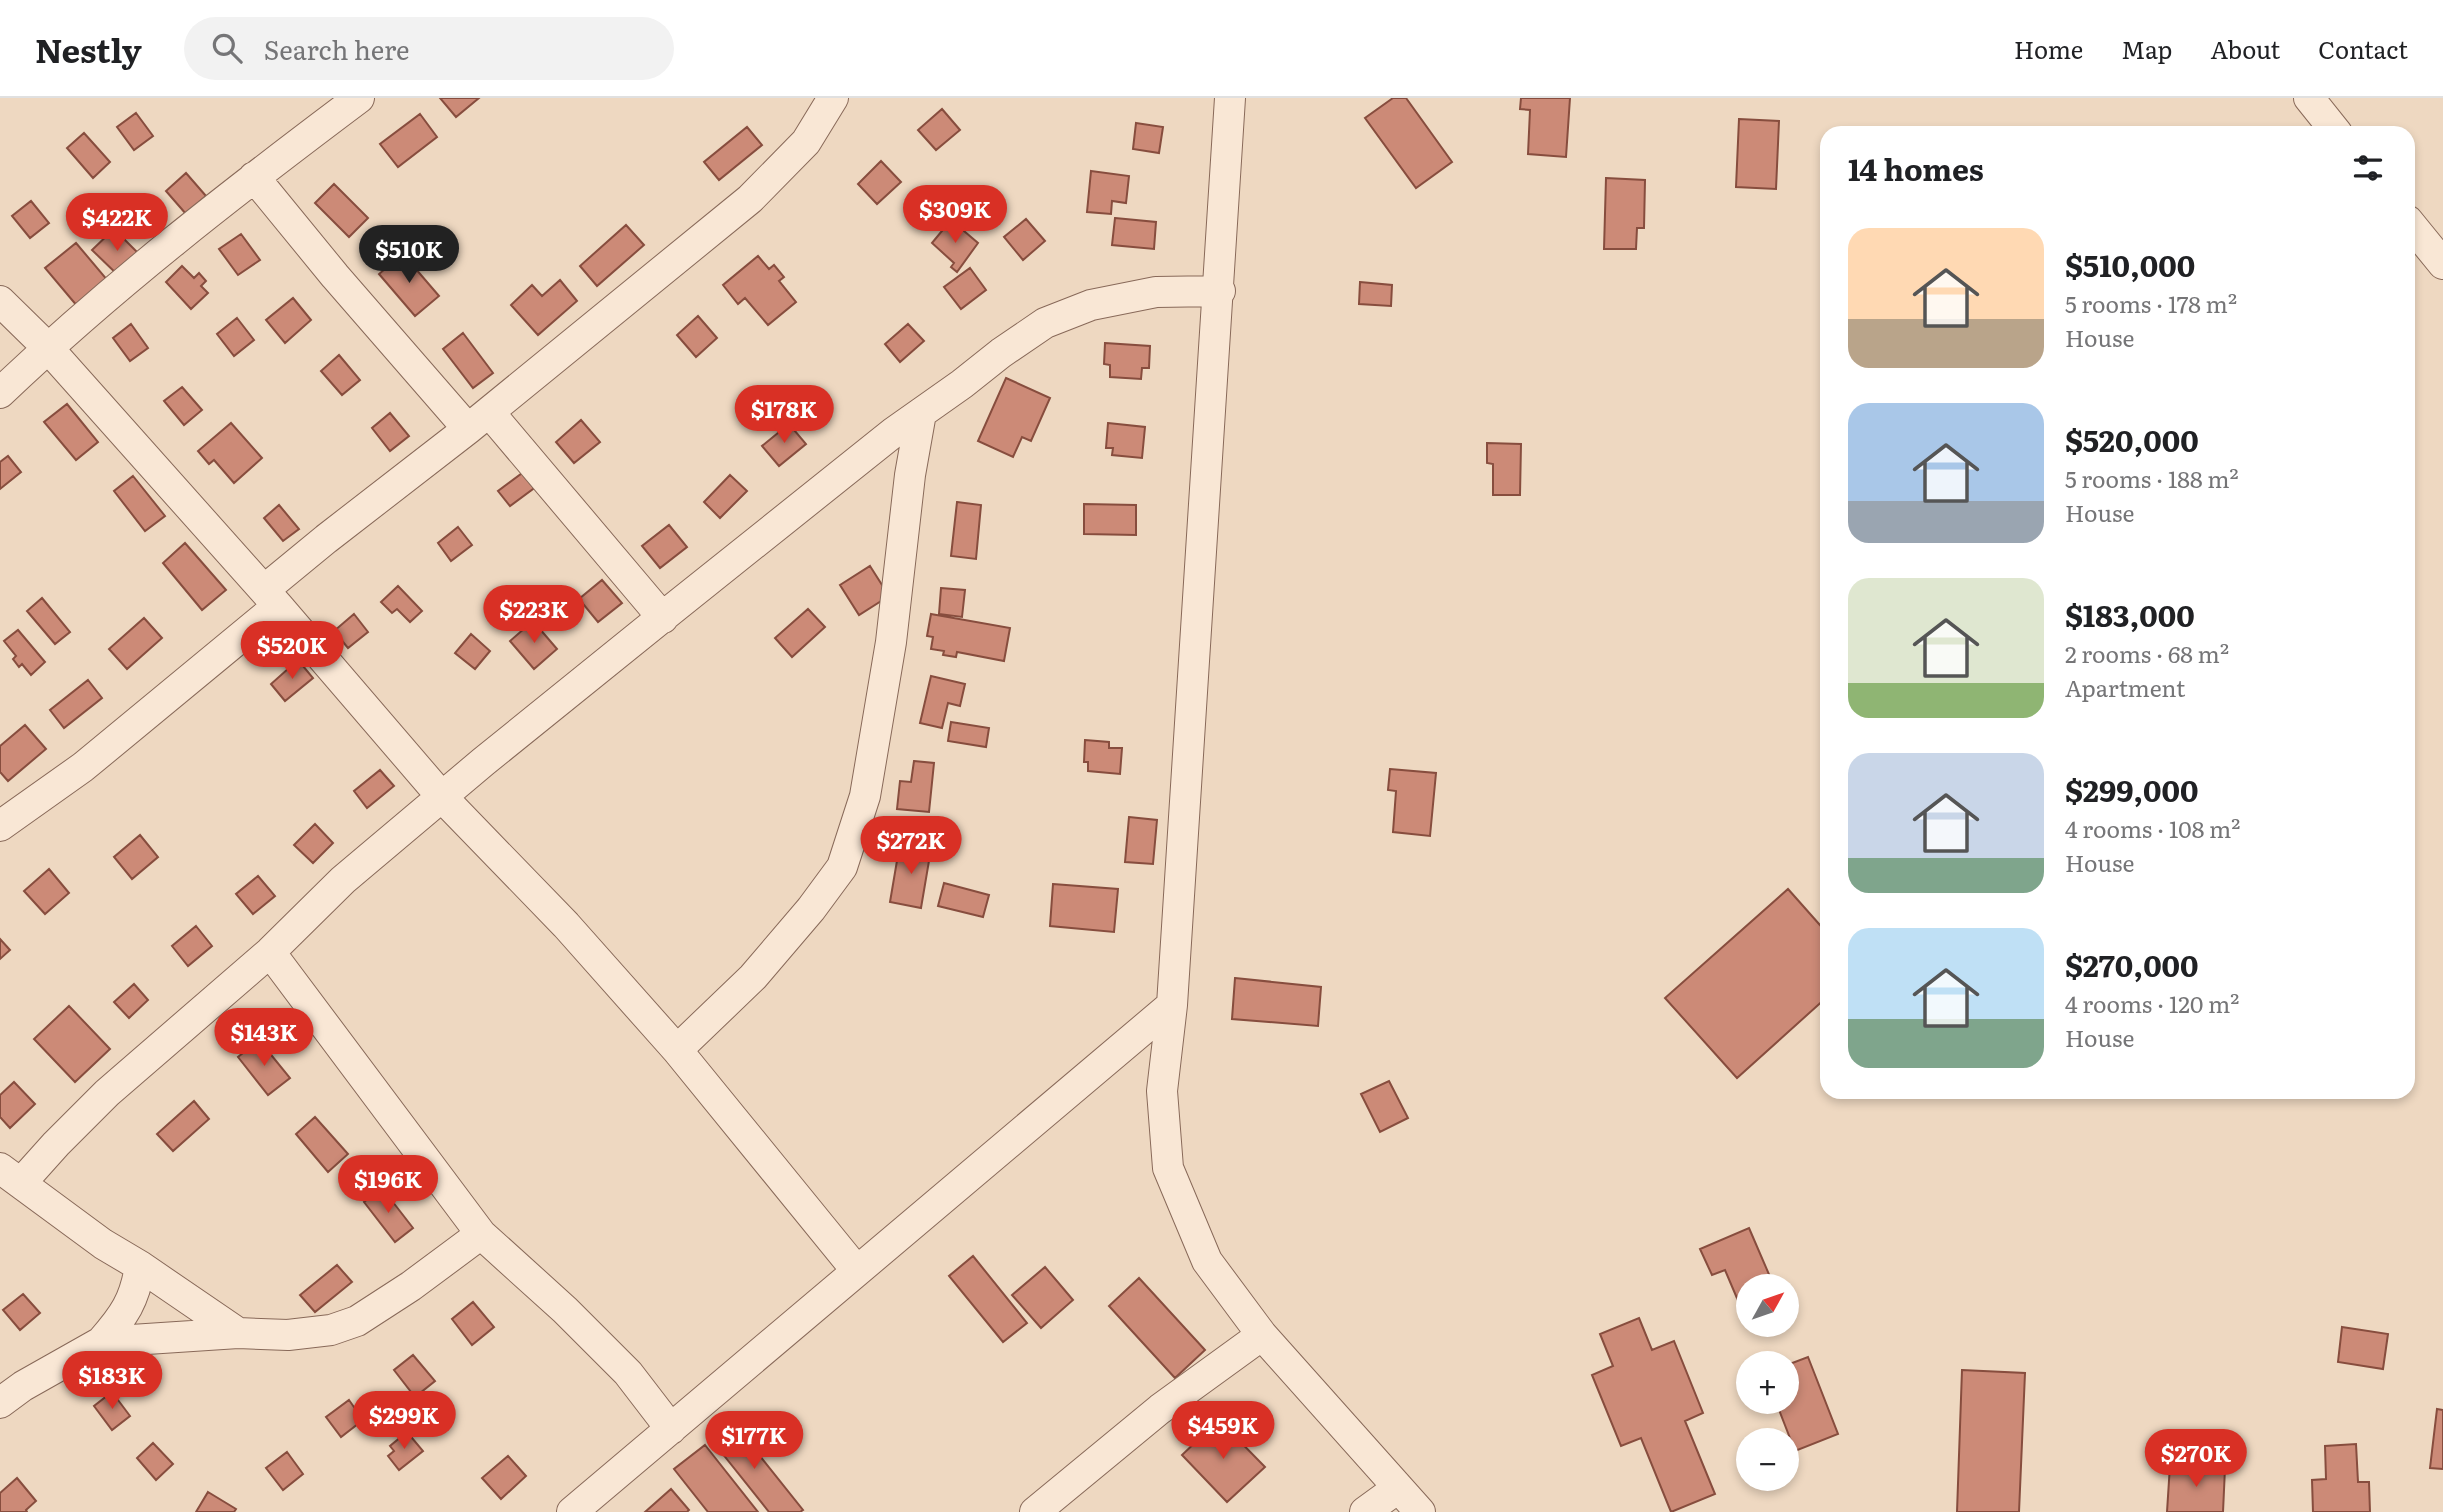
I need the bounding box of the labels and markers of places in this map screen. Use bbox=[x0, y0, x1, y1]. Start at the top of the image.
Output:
pin: $309K bbox=[906, 186, 1004, 245]
pin: $422K bbox=[68, 194, 166, 253]
pin: $510K bbox=[360, 226, 458, 285]
pin: $178K bbox=[735, 386, 833, 445]
pin: $223K bbox=[485, 586, 583, 645]
pin: $520K bbox=[243, 622, 341, 681]
pin: $272K bbox=[862, 816, 960, 876]
pin: $143K bbox=[215, 1009, 313, 1068]
pin: $196K bbox=[339, 1156, 437, 1215]
pin: $183K bbox=[63, 1352, 161, 1411]
pin: $299K bbox=[355, 1392, 453, 1451]
pin: $459K bbox=[1174, 1402, 1272, 1461]
pin: $177K bbox=[705, 1412, 803, 1471]
pin: $270K bbox=[2147, 1430, 2245, 1489]

